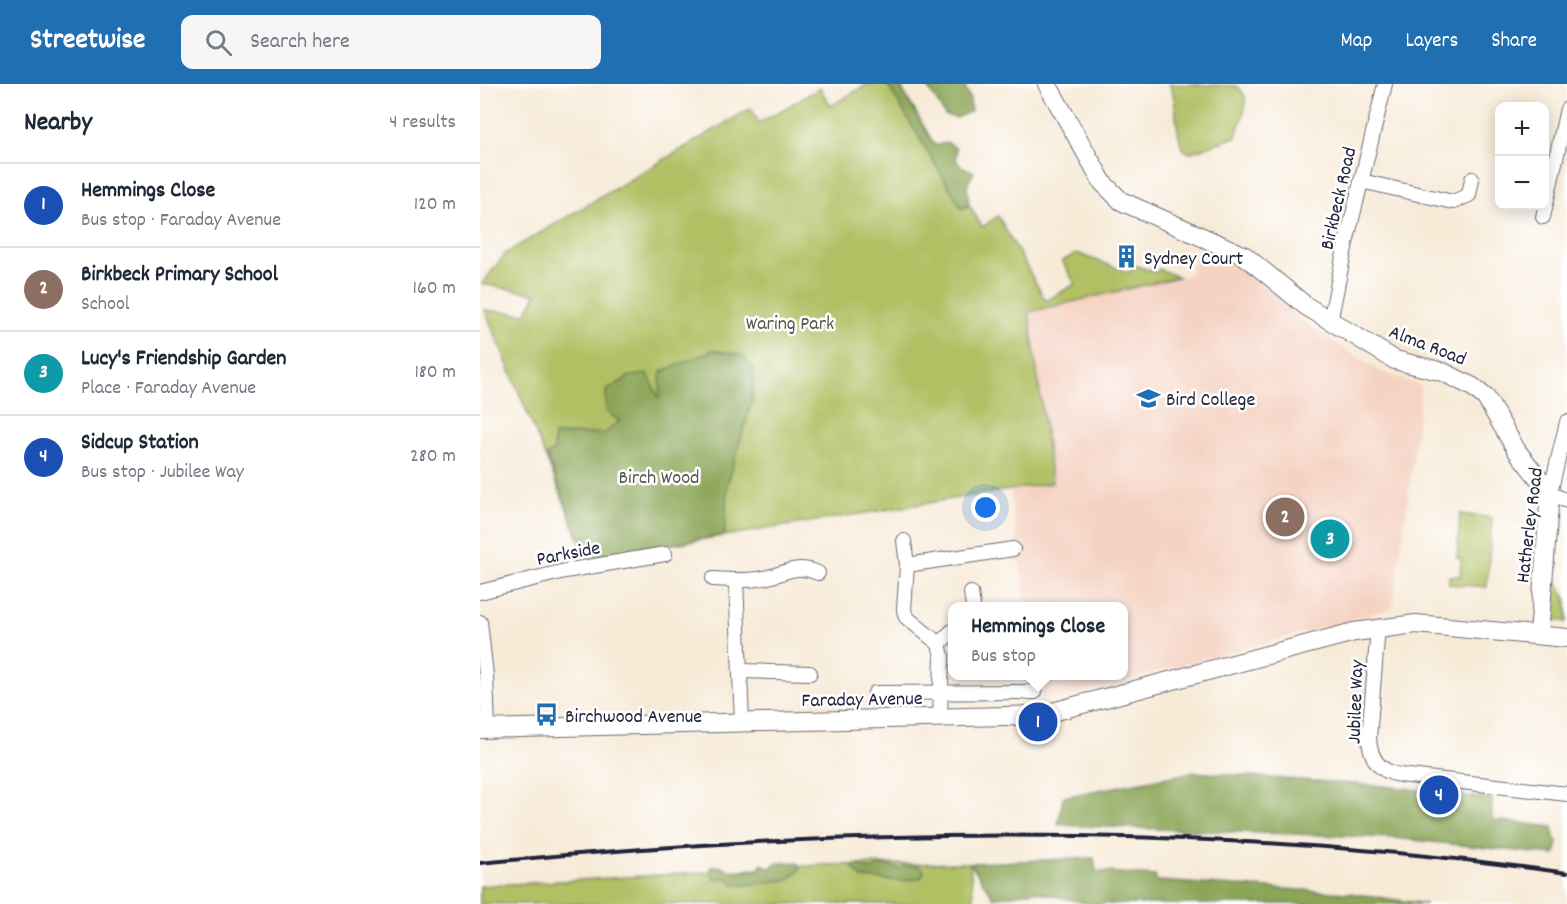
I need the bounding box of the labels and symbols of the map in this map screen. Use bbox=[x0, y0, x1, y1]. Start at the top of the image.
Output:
street label: Birkbeck Road bbox=[1315, 145, 1365, 253]
building icon: Sydney Court bbox=[1113, 244, 1139, 270]
place label: Sydney Court bbox=[1144, 246, 1243, 274]
park label: Waring Park bbox=[746, 311, 834, 339]
street label: Alma Road bbox=[1384, 319, 1470, 374]
school or university icon: Bird College bbox=[1135, 385, 1161, 411]
place label: Bird College bbox=[1166, 387, 1255, 415]
park label: Birch Wood bbox=[619, 465, 700, 493]
street label: Hatherley Road bbox=[1510, 466, 1552, 585]
your location bbox=[971, 493, 1000, 522]
pin: 2 bbox=[1266, 494, 1304, 540]
pin: 3 bbox=[1310, 516, 1350, 562]
street label: Parkside bbox=[534, 535, 603, 575]
street label: Jubilee Way bbox=[1342, 659, 1372, 745]
street label: Faraday Avenue bbox=[801, 686, 923, 716]
pin: 1 bbox=[1018, 700, 1058, 744]
bus stop icon: Birchwood Avenue bbox=[534, 702, 560, 728]
place label: Birchwood Avenue bbox=[565, 704, 702, 732]
pin: 4 bbox=[1420, 772, 1458, 818]

